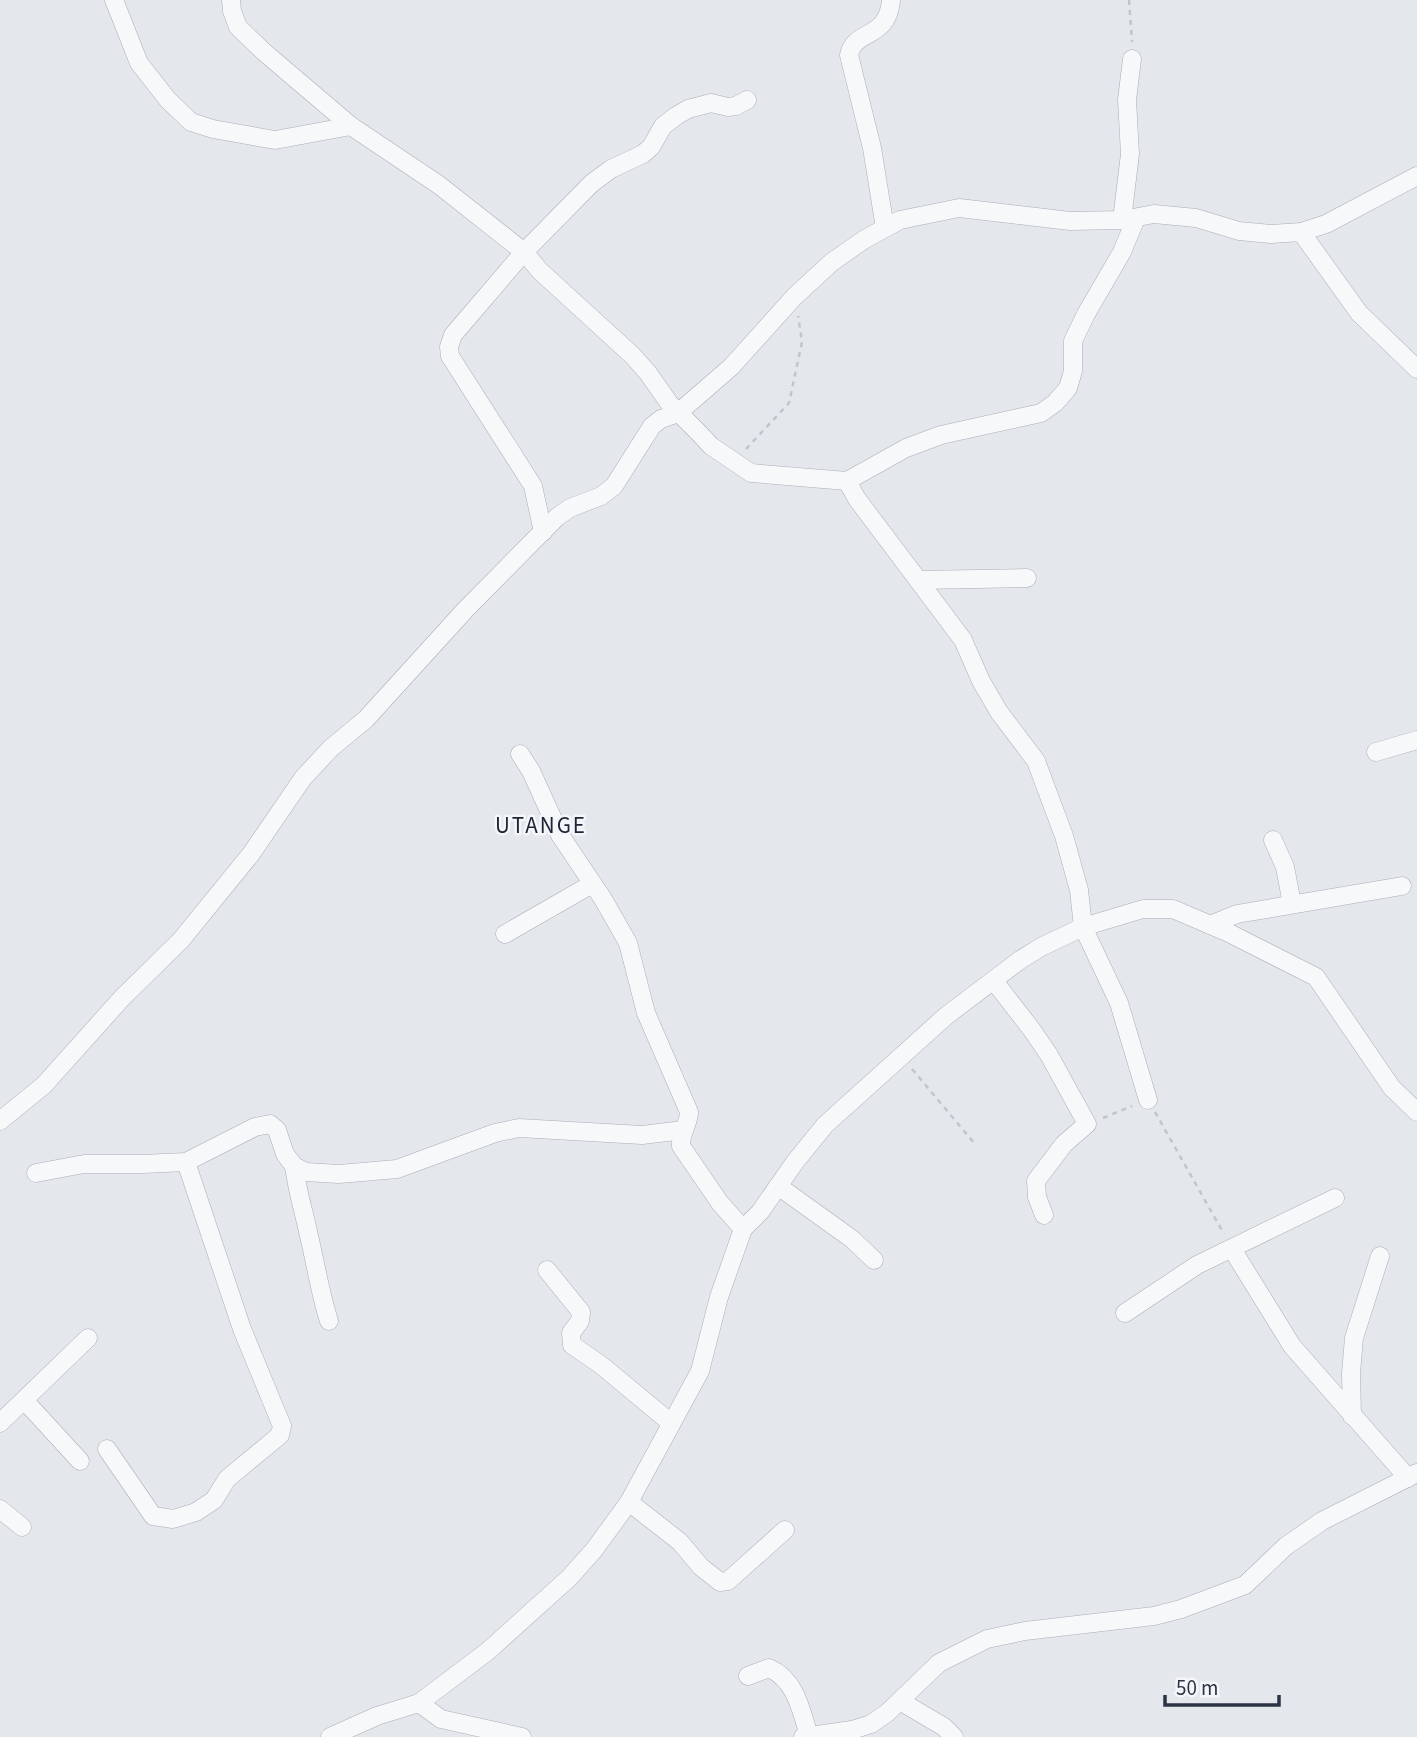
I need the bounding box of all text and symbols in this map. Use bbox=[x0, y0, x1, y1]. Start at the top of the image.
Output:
district label: UTANGE bbox=[495, 809, 587, 842]
scale bar bbox=[1165, 1664, 1279, 1708]
text: 50 m bbox=[1176, 1673, 1218, 1703]

